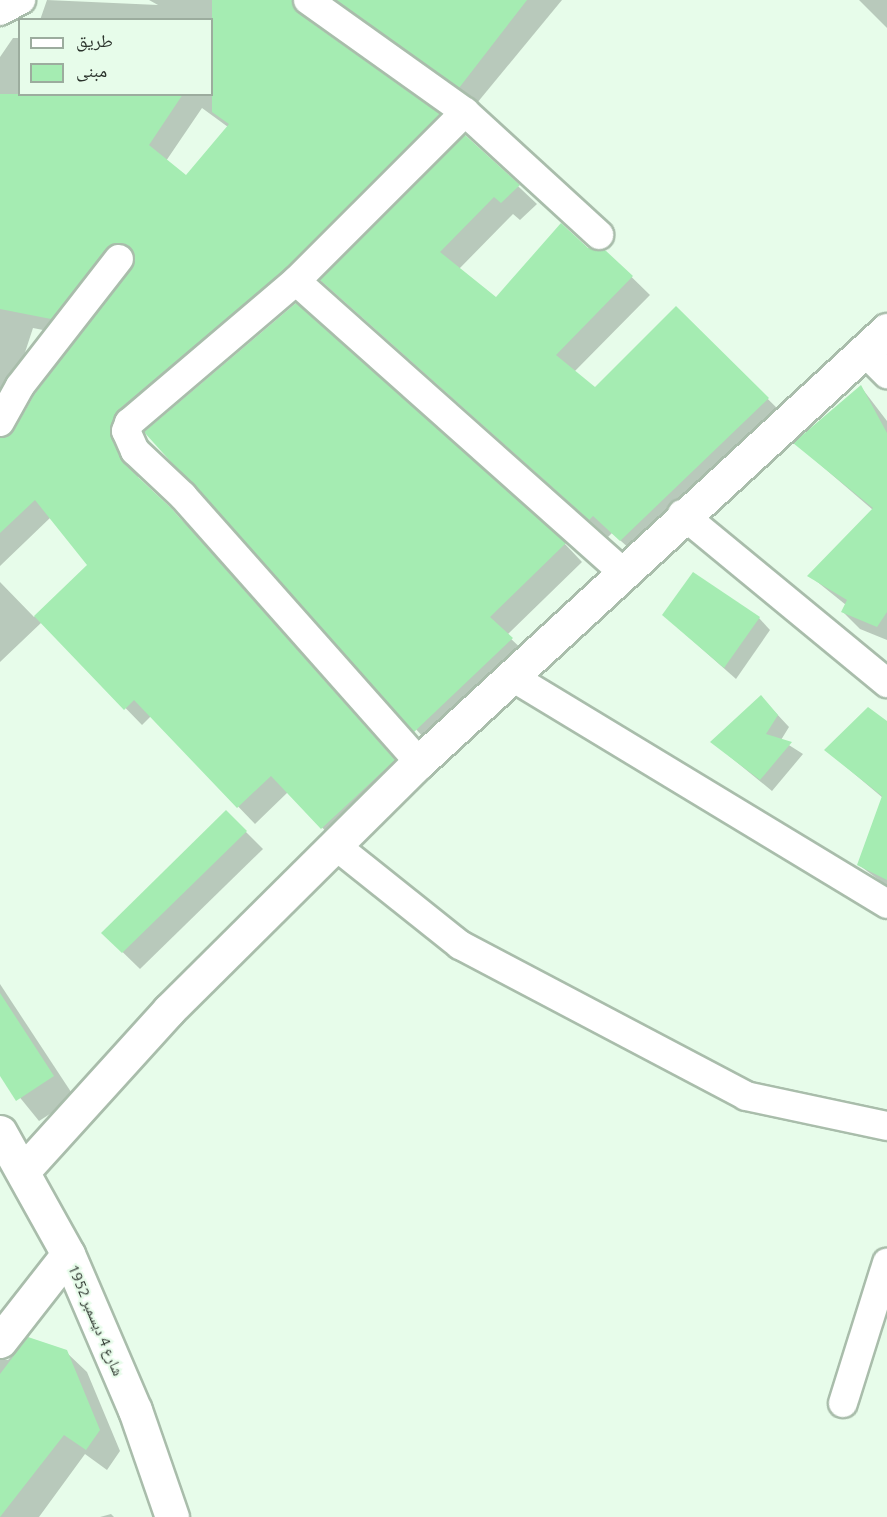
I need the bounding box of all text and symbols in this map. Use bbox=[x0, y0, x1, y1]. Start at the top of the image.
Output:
legend bbox=[18, 18, 213, 96]
text: طريق bbox=[76, 30, 113, 50]
text: مبنى bbox=[76, 60, 107, 80]
street label: شارع 4 ديسمبر 1952 bbox=[64, 1262, 128, 1378]

